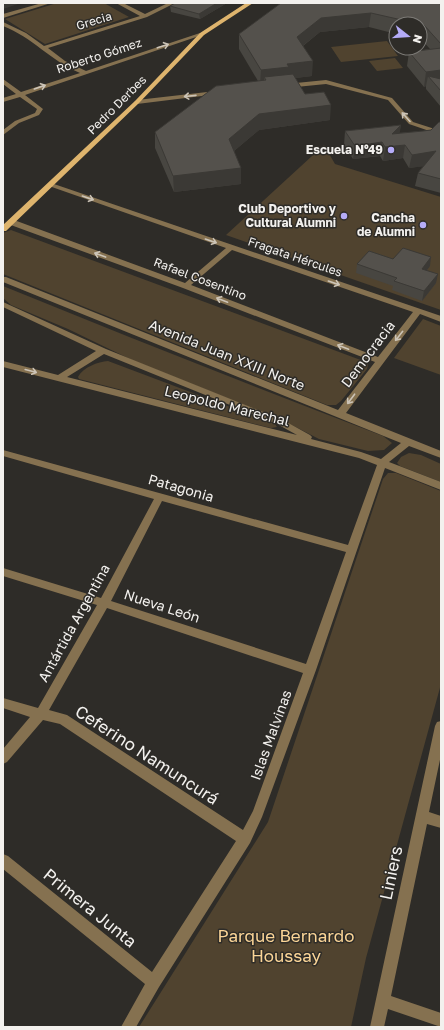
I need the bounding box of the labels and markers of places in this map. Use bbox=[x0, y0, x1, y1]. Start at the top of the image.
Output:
place label: Escuela N°49 bbox=[306, 142, 383, 157]
marker: Escuela N°49 bbox=[386, 145, 396, 155]
place label: Club Deportivo y Cultural Alumni bbox=[238, 201, 337, 230]
place label: Cancha de Alumni bbox=[357, 210, 415, 239]
marker: Club Deportivo y Cultural Alumni bbox=[339, 211, 349, 221]
marker: Cancha de Alumni bbox=[418, 220, 428, 230]

